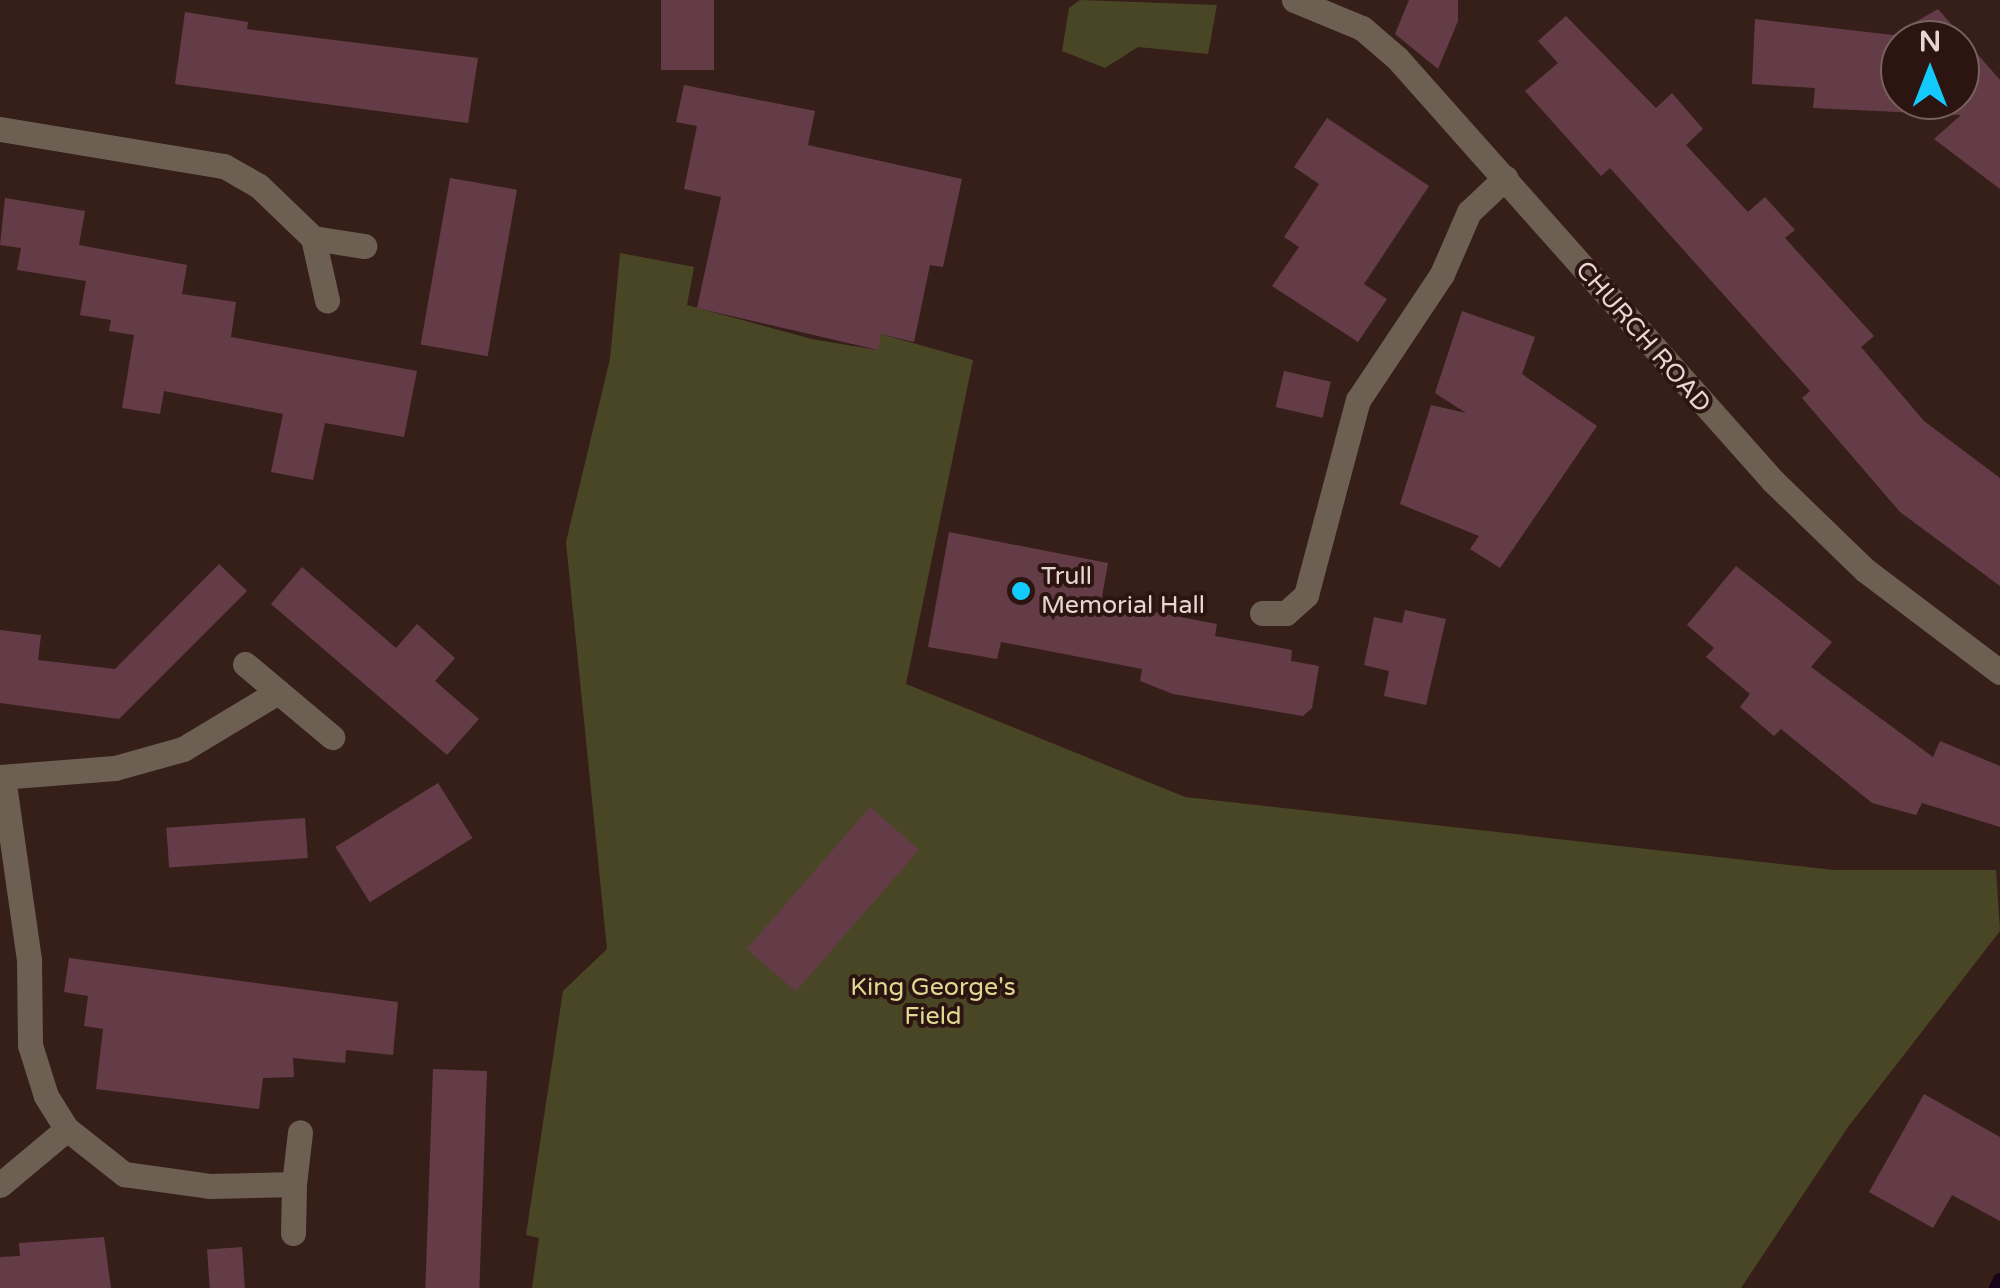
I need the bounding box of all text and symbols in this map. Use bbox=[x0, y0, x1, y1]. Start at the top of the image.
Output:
north arrow bbox=[1880, 20, 1980, 120]
text: N bbox=[1919, 25, 1941, 59]
street label: CHURCH ROAD bbox=[1569, 255, 1717, 419]
place label: Trull Memorial Hall bbox=[1041, 562, 1205, 621]
marker: Trull Memorial Hall bbox=[1010, 580, 1032, 602]
park label: King George's Field bbox=[850, 973, 1016, 1032]

